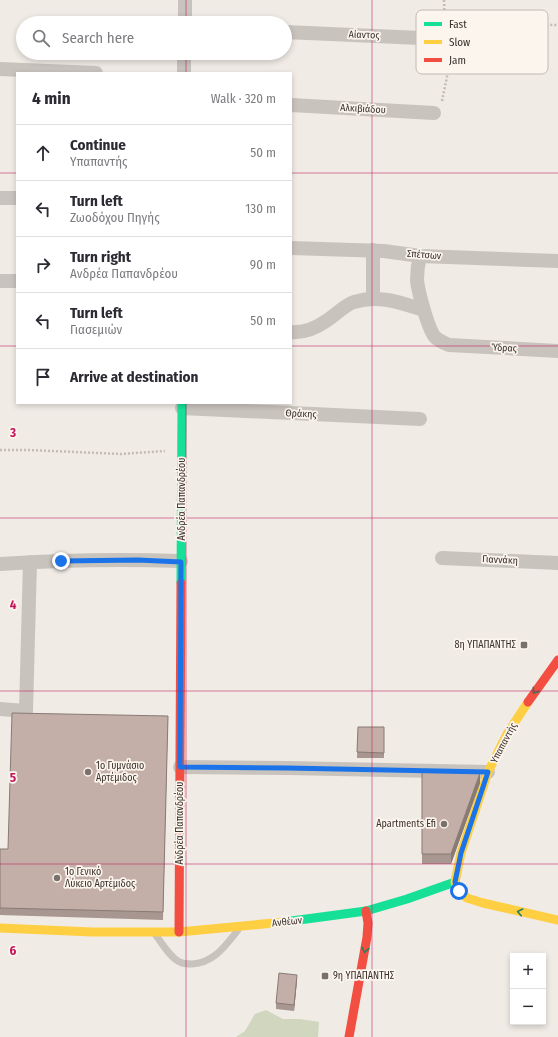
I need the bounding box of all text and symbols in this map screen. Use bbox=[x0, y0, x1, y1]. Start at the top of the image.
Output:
legend bbox=[416, 10, 548, 74]
search box bbox=[16, 16, 292, 60]
text: Fast bbox=[449, 18, 467, 31]
icon: search bbox=[30, 27, 52, 49]
street label: Αίαντος bbox=[348, 27, 380, 42]
text: Search here bbox=[62, 29, 134, 47]
text: Slow bbox=[449, 36, 470, 49]
text: Jam bbox=[449, 54, 466, 67]
text: 4 min bbox=[32, 88, 71, 109]
text: Walk · 320 m bbox=[211, 91, 276, 106]
street label: Αλκιβιάδου bbox=[340, 101, 386, 116]
text: Continue bbox=[70, 136, 126, 154]
icon: ahead bbox=[32, 142, 54, 164]
text: 50 m bbox=[250, 145, 276, 160]
text: Υπαπαντής bbox=[70, 154, 128, 169]
text: Turn left bbox=[70, 192, 123, 210]
icon: left bbox=[32, 198, 54, 220]
text: 130 m bbox=[245, 201, 276, 216]
text: Ζωοδόχου Πηγής bbox=[70, 210, 160, 225]
street label: Σπέτσων bbox=[406, 247, 442, 262]
text: Turn right bbox=[70, 248, 131, 266]
icon: right bbox=[32, 254, 54, 276]
text: 90 m bbox=[250, 257, 276, 272]
text: Ανδρέα Παπανδρέου bbox=[70, 266, 178, 281]
text: Turn left bbox=[70, 304, 123, 322]
icon: left bbox=[32, 310, 54, 332]
text: 50 m bbox=[250, 313, 276, 328]
text: Γιασεμιών bbox=[70, 322, 122, 337]
street label: Ύδρας bbox=[491, 341, 518, 355]
icon: arrive bbox=[32, 366, 54, 388]
text: Arrive at destination bbox=[70, 368, 198, 386]
street label: Θράκης bbox=[285, 406, 318, 421]
text: 3 bbox=[9, 425, 16, 440]
street label: Ανδρέα Παπανδρέου bbox=[175, 458, 188, 541]
route end bbox=[52, 552, 70, 570]
street label: Γιαννάκη bbox=[482, 552, 518, 567]
text: 4 bbox=[10, 597, 17, 612]
place label: 8η ΥΠΑΠΑΝΤΗΣ bbox=[455, 639, 516, 651]
marker: 8η ΥΠΑΠΑΝΤΗΣ bbox=[519, 640, 529, 650]
one-way arrow bbox=[533, 687, 540, 694]
street label: Υπαπαντής bbox=[488, 720, 520, 765]
place label: 1ο Γυμνάσιο Αρτέμιδος bbox=[96, 759, 144, 784]
marker: 1ο Γυμνάσιο Αρτέμιδος bbox=[83, 767, 93, 777]
text: 5 bbox=[10, 770, 16, 785]
street label: Ανδρέα Παπανδρέου bbox=[173, 782, 186, 865]
place label: Apartments Efi bbox=[376, 818, 436, 830]
marker: Apartments Efi bbox=[439, 819, 449, 829]
place label: 1ο Γενικό Λύκειο Αρτέμιδος bbox=[65, 865, 136, 890]
marker: 1ο Γενικό Λύκειο Αρτέμιδος bbox=[52, 873, 62, 883]
route start bbox=[450, 882, 468, 900]
one-way arrow bbox=[517, 908, 523, 916]
street label: Ανθέων bbox=[271, 913, 303, 930]
text: 6 bbox=[10, 943, 17, 958]
one-way arrow bbox=[361, 947, 369, 953]
map controls bbox=[510, 953, 546, 1025]
button: + bbox=[510, 953, 546, 989]
place label: 9η ΥΠΑΠΑΝΤΗΣ bbox=[333, 970, 395, 982]
marker: 9η ΥΠΑΠΑΝΤΗΣ bbox=[320, 971, 330, 981]
button: − bbox=[510, 989, 546, 1025]

